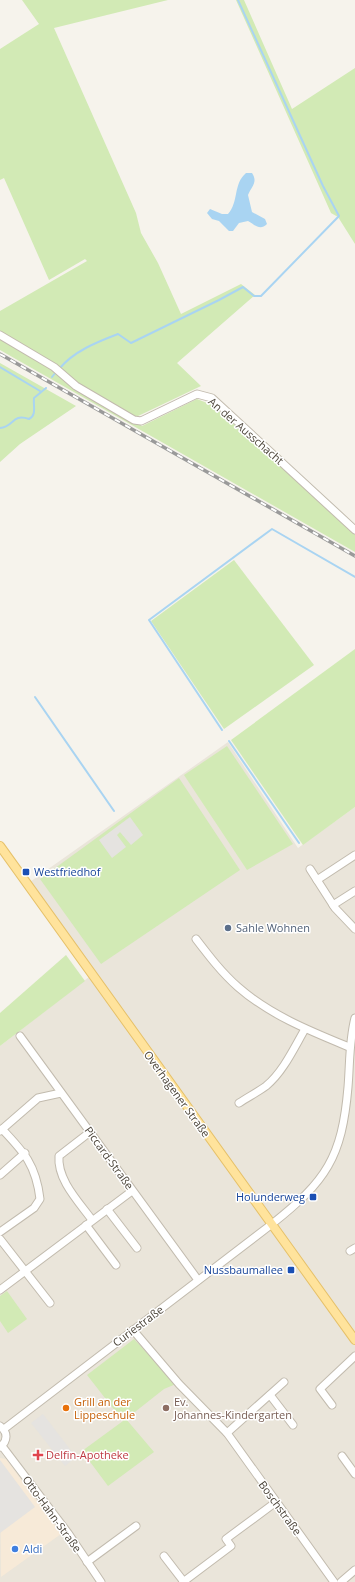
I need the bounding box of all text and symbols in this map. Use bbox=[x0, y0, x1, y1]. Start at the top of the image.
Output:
street label: An der Ausschacht bbox=[206, 394, 287, 468]
place label: Westfriedhof bbox=[34, 864, 102, 879]
marker: Westfriedhof bbox=[21, 867, 31, 877]
place label: Sahle Wohnen bbox=[236, 920, 310, 935]
marker: Sahle Wohnen bbox=[223, 923, 233, 933]
street label: Overhagener Straße bbox=[141, 1047, 214, 1140]
street label: Piccard-Straße bbox=[81, 1123, 137, 1192]
place label: Holunderweg bbox=[236, 1189, 305, 1204]
marker: Holunderweg bbox=[308, 1192, 318, 1202]
place label: Nussbaumallee bbox=[204, 1262, 283, 1277]
marker: Nussbaumallee bbox=[286, 1265, 296, 1275]
street label: Curiestraße bbox=[109, 1302, 166, 1350]
place label: Grill an der Lippeschule bbox=[74, 1394, 135, 1422]
place label: Ev. Johannes-Kindergarten bbox=[173, 1394, 292, 1422]
marker: Grill an der Lippeschule bbox=[61, 1403, 71, 1413]
marker: Ev. Johannes-Kindergarten bbox=[161, 1403, 171, 1413]
place label: Delfin-Apotheke bbox=[46, 1447, 129, 1462]
marker: Delfin-Apotheke bbox=[33, 1450, 43, 1460]
street label: Otto-Hahn-Straße bbox=[19, 1472, 85, 1555]
street label: Boschstraße bbox=[256, 1477, 305, 1538]
place label: Aldi bbox=[23, 1541, 42, 1556]
marker: Aldi bbox=[10, 1544, 20, 1554]

